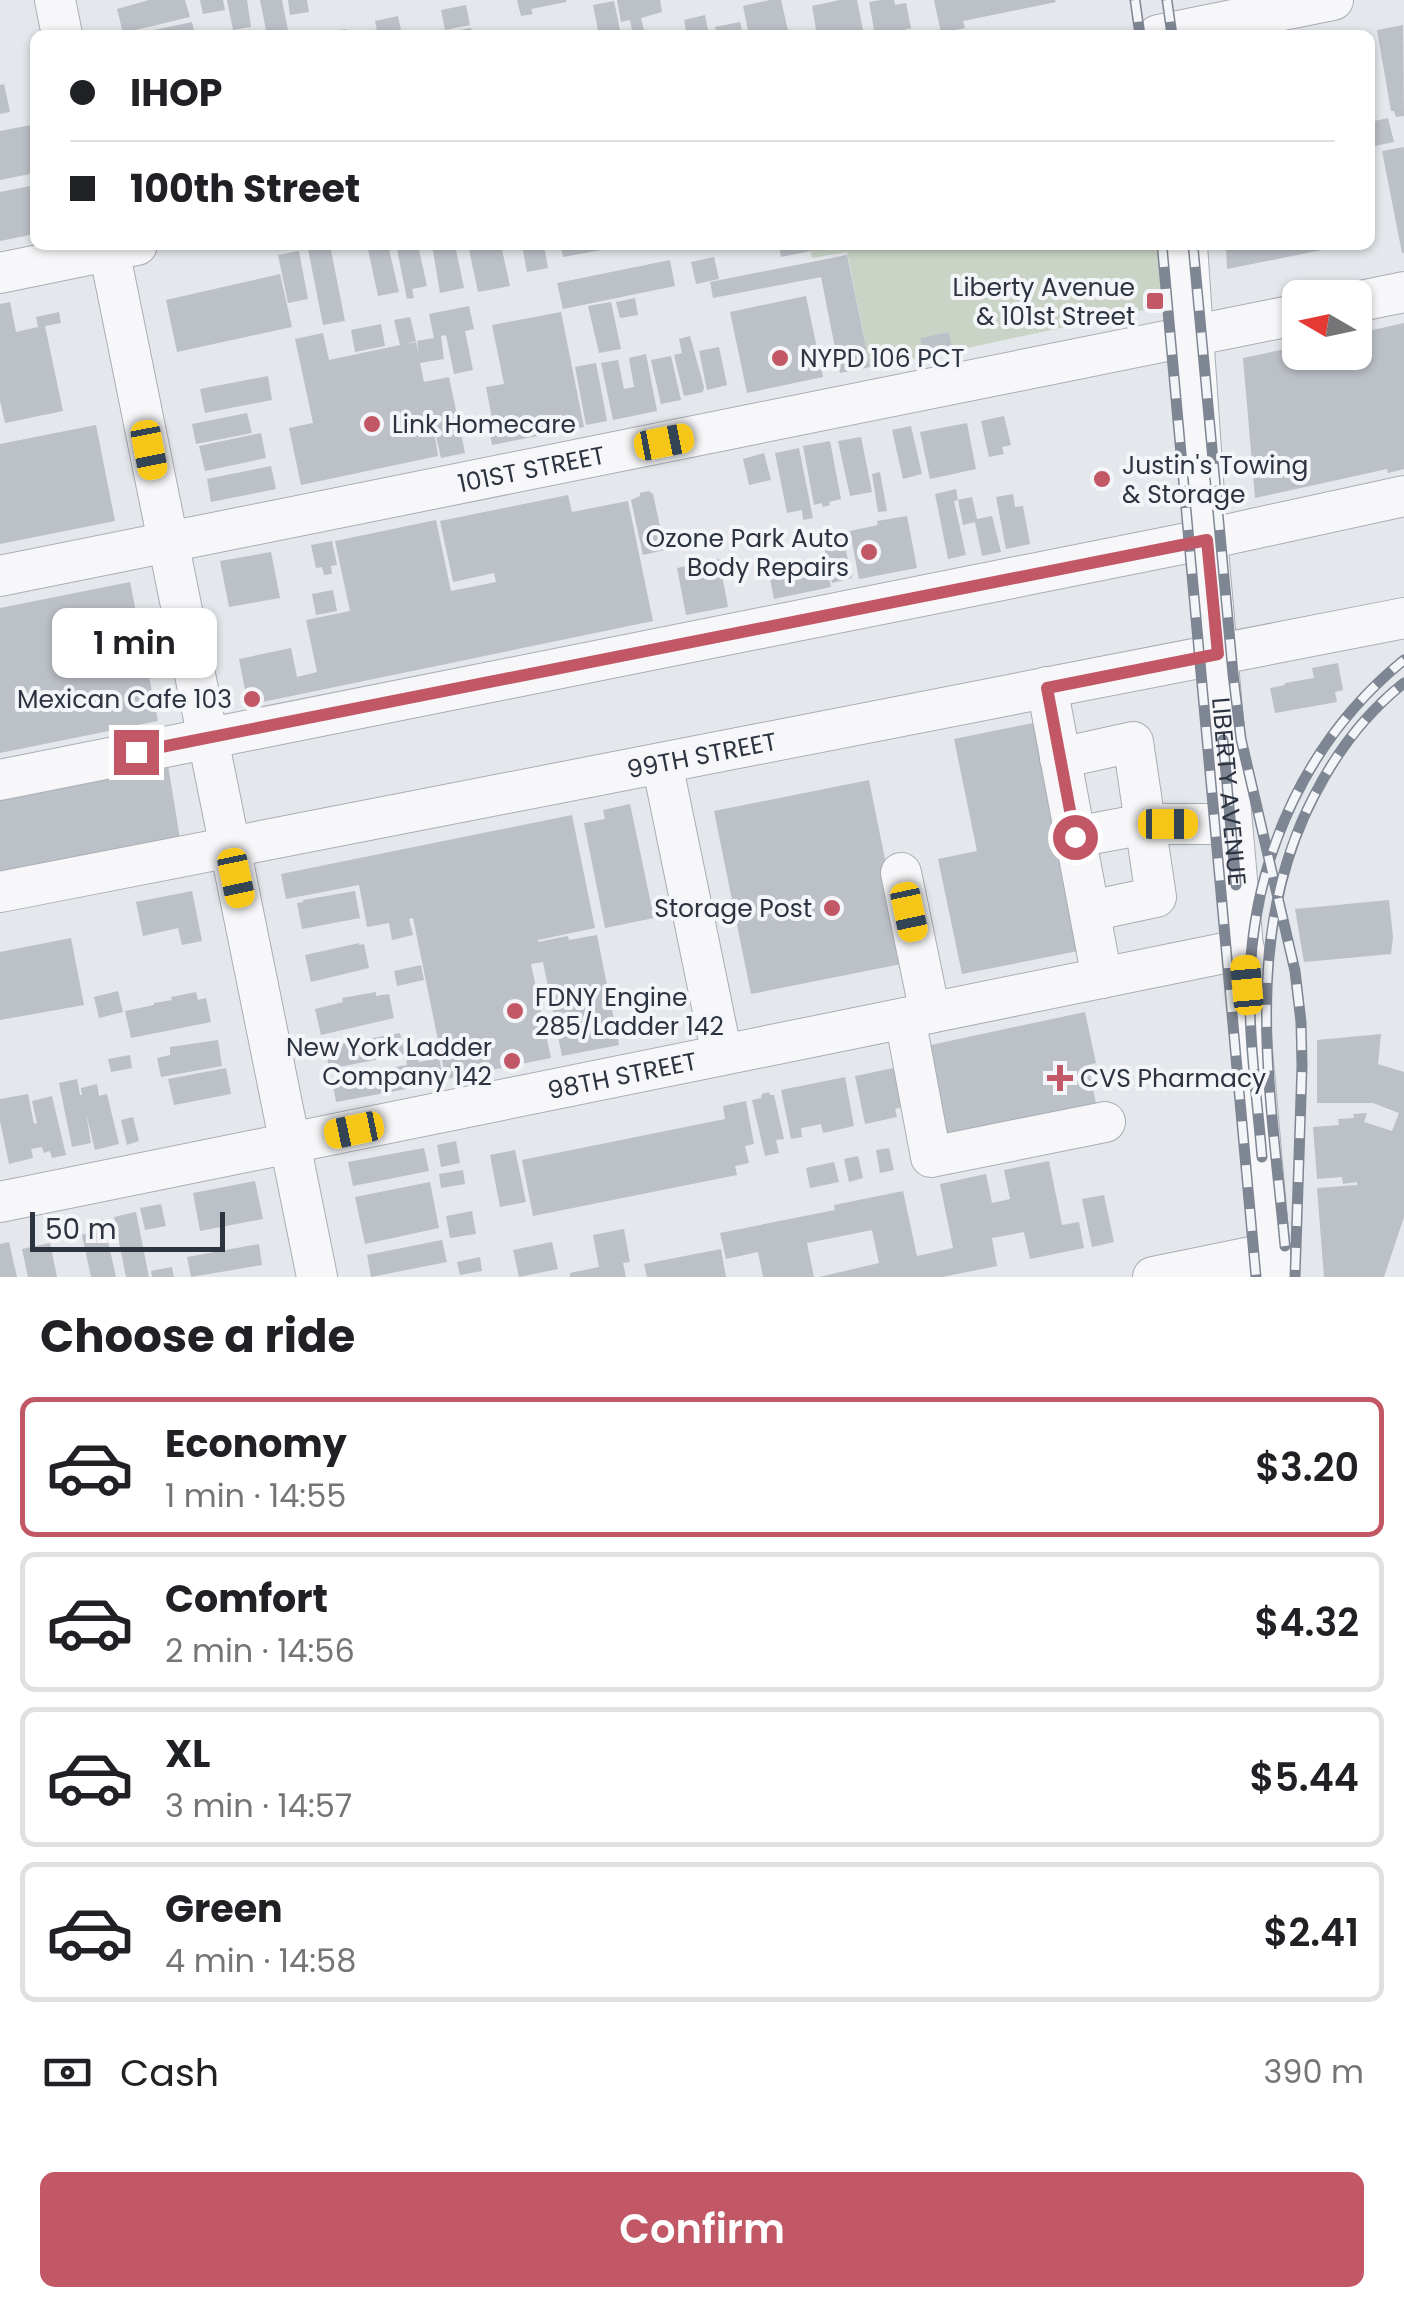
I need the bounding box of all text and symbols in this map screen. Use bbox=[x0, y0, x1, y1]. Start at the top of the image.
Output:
text: IHOP bbox=[130, 66, 223, 119]
text: 100th Street bbox=[130, 162, 360, 215]
place label: Liberty Avenue & 101st Street bbox=[953, 270, 1135, 334]
north arrow bbox=[1282, 280, 1372, 370]
map controls bbox=[1282, 280, 1372, 370]
marker: Liberty Avenue & 101st Street bbox=[1144, 290, 1166, 312]
place label: NYPD 106 PCT bbox=[800, 341, 965, 376]
marker: NYPD 106 PCT bbox=[769, 347, 791, 369]
place label: Link Homecare bbox=[392, 407, 576, 442]
marker: Link Homecare bbox=[361, 413, 383, 435]
car bbox=[129, 418, 169, 482]
car bbox=[632, 422, 696, 462]
street label: 101ST STREET bbox=[455, 437, 608, 501]
place label: Justin's Towing & Storage bbox=[1122, 448, 1308, 512]
marker: Justin's Towing & Storage bbox=[1091, 468, 1113, 490]
place label: Ozone Park Auto Body Repairs bbox=[646, 521, 849, 585]
marker: Ozone Park Auto Body Repairs bbox=[858, 541, 880, 563]
callout: 1 min bbox=[54, 607, 218, 677]
text: 1 min bbox=[93, 620, 176, 665]
place label: Mexican Cafe 103 bbox=[17, 682, 232, 717]
marker: Mexican Cafe 103 bbox=[241, 688, 263, 710]
street label: LIBERTY AVENUE bbox=[1203, 696, 1255, 887]
street label: 99TH STREET bbox=[624, 723, 780, 787]
route end bbox=[114, 730, 159, 775]
car bbox=[1138, 809, 1198, 839]
route start bbox=[1053, 815, 1098, 860]
car bbox=[215, 846, 257, 910]
car bbox=[888, 880, 930, 944]
place label: Storage Post bbox=[654, 891, 812, 926]
marker: Storage Post bbox=[821, 897, 843, 919]
car bbox=[1229, 954, 1265, 1016]
place label: FDNY Engine 285/Ladder 142 bbox=[535, 980, 724, 1044]
marker: FDNY Engine 285/Ladder 142 bbox=[504, 1000, 526, 1022]
place label: New York Ladder Company 142 bbox=[286, 1030, 492, 1094]
street label: 98TH STREET bbox=[544, 1043, 700, 1108]
marker: New York Ladder Company 142 bbox=[501, 1050, 523, 1072]
place label: CVS Pharmacy bbox=[1080, 1061, 1266, 1096]
marker: CVS Pharmacy bbox=[1049, 1067, 1071, 1089]
car bbox=[322, 1109, 386, 1151]
scale bar bbox=[30, 1207, 225, 1252]
text: 50 m bbox=[45, 1210, 116, 1249]
text: Choose a ride bbox=[40, 1305, 355, 1368]
text: Economy bbox=[165, 1417, 347, 1470]
icon: car bbox=[45, 1422, 135, 1512]
text: $3.20 bbox=[1255, 1441, 1359, 1494]
text: 1 min · 14:55 bbox=[165, 1473, 346, 1518]
text: Comfort bbox=[165, 1572, 328, 1625]
icon: car bbox=[45, 1577, 135, 1667]
text: $4.32 bbox=[1255, 1596, 1359, 1649]
text: 2 min · 14:56 bbox=[165, 1628, 355, 1673]
text: XL bbox=[165, 1727, 210, 1780]
icon: car bbox=[45, 1732, 135, 1822]
text: $5.44 bbox=[1250, 1751, 1359, 1804]
text: 3 min · 14:57 bbox=[165, 1783, 352, 1828]
text: Green bbox=[165, 1882, 283, 1935]
icon: car bbox=[45, 1887, 135, 1977]
text: $2.41 bbox=[1264, 1906, 1359, 1959]
text: 4 min · 14:58 bbox=[165, 1938, 356, 1983]
icon: cash bbox=[40, 2045, 95, 2100]
text: Cash bbox=[120, 2046, 219, 2099]
text: 390 m bbox=[1263, 2049, 1364, 2094]
button: Confirm bbox=[40, 2172, 1364, 2287]

